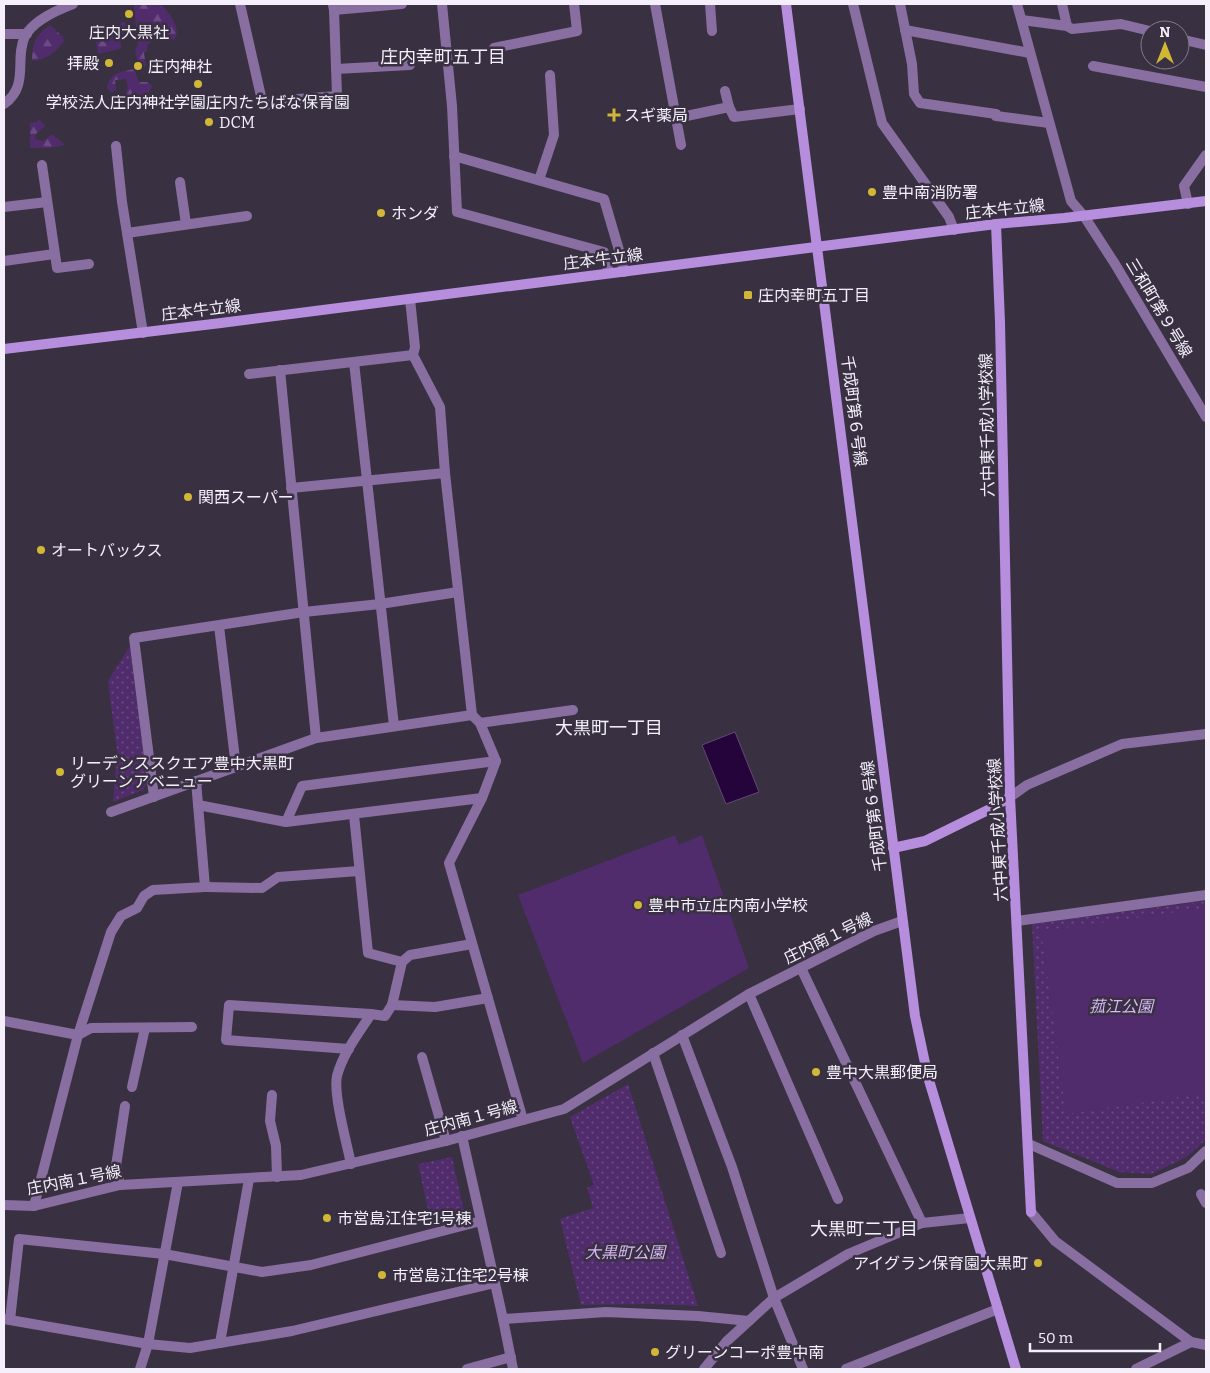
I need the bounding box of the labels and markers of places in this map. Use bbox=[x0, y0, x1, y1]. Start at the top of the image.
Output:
marker: 庄内大黒社 bbox=[123, 8, 135, 20]
place label: 庄内大黒社 bbox=[89, 23, 169, 42]
place label: 拝殿 bbox=[67, 54, 99, 73]
marker: 拝殿 bbox=[103, 57, 115, 69]
place label: 庄内神社 bbox=[148, 57, 212, 76]
marker: 庄内神社 bbox=[132, 60, 144, 72]
marker: 学校法人庄内神社学園庄内たちばな保育園 bbox=[192, 78, 204, 90]
place label: 学校法人庄内神社学園庄内たちばな保育園 bbox=[46, 93, 350, 112]
place label: スギ薬局 bbox=[624, 106, 688, 125]
marker: スギ薬局 bbox=[608, 109, 620, 121]
place label: DCM bbox=[219, 113, 255, 132]
marker: DCM bbox=[203, 116, 215, 128]
place label: 豊中南消防署 bbox=[882, 183, 978, 202]
marker: 豊中南消防署 bbox=[866, 186, 878, 198]
place label: ホンダ bbox=[391, 204, 439, 223]
marker: ホンダ bbox=[375, 207, 387, 219]
place label: 庄内幸町五丁目 bbox=[758, 286, 870, 305]
marker: 庄内幸町五丁目 bbox=[742, 289, 754, 301]
place label: 関西スーパー bbox=[198, 488, 294, 507]
marker: 関西スーパー bbox=[182, 491, 194, 503]
place label: オートバックス bbox=[51, 541, 163, 560]
marker: オートバックス bbox=[35, 544, 47, 556]
place label: リーデンススクエア豊中大黒町 グリーンアベニュー bbox=[70, 754, 294, 791]
marker: リーデンススクエア豊中大黒町 グリーンアベニュー bbox=[54, 766, 66, 778]
place label: 豊中市立庄内南小学校 bbox=[648, 896, 808, 915]
marker: 豊中市立庄内南小学校 bbox=[632, 899, 644, 911]
place label: 豊中大黒郵便局 bbox=[826, 1063, 938, 1082]
marker: 豊中大黒郵便局 bbox=[810, 1066, 822, 1078]
place label: 市営島江住宅1号棟 bbox=[337, 1209, 472, 1228]
marker: 市営島江住宅1号棟 bbox=[321, 1212, 333, 1224]
place label: アイグラン保育園大黒町 bbox=[853, 1254, 1028, 1273]
marker: アイグラン保育園大黒町 bbox=[1032, 1257, 1044, 1269]
place label: 市営島江住宅2号棟 bbox=[392, 1266, 529, 1285]
marker: 市営島江住宅2号棟 bbox=[376, 1269, 388, 1281]
place label: グリーンコーポ豊中南 bbox=[665, 1343, 824, 1362]
marker: グリーンコーポ豊中南 bbox=[649, 1346, 661, 1358]

